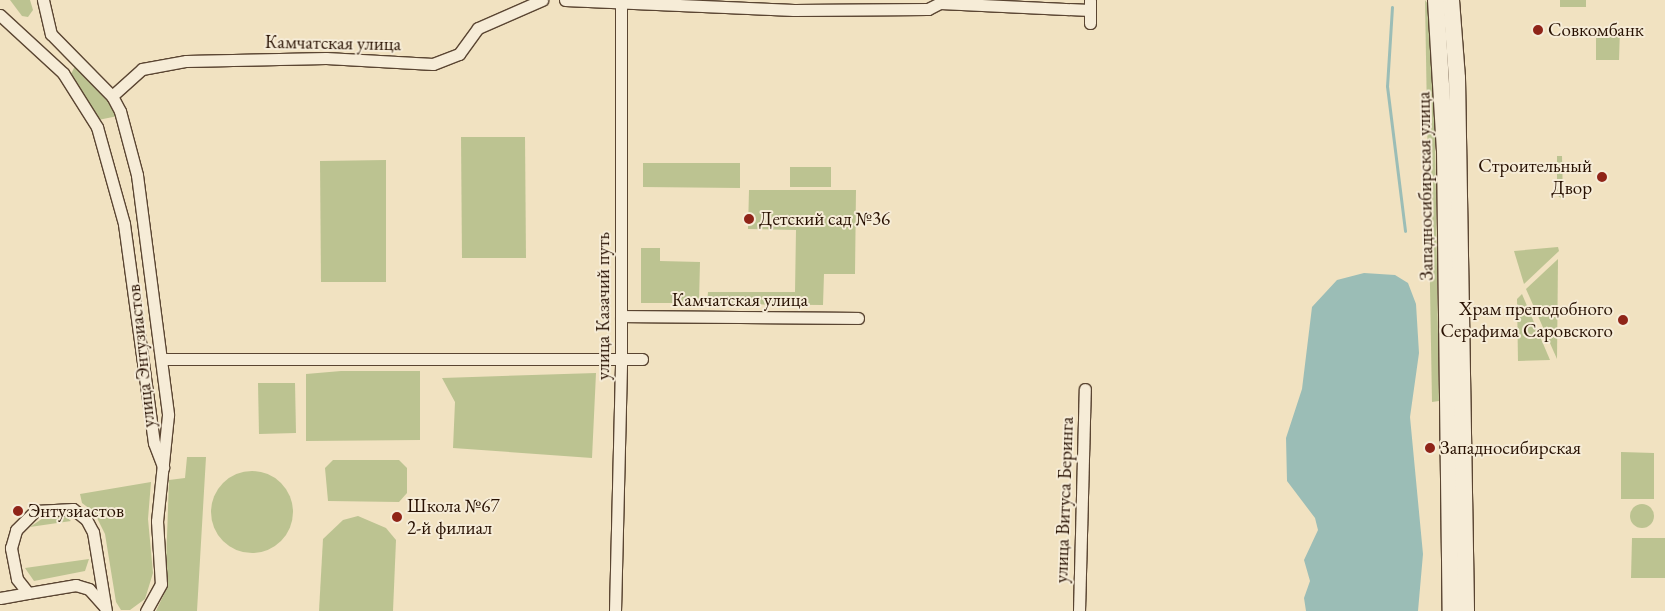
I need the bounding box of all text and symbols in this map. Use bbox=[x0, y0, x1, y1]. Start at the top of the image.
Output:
place label: Совкомбанк bbox=[1548, 19, 1644, 41]
marker: Совкомбанк bbox=[1532, 24, 1544, 36]
street label: Камчатская улица bbox=[265, 30, 401, 56]
street label: Западносибирская улица bbox=[1412, 91, 1438, 281]
place label: Строительный Двор bbox=[1478, 155, 1592, 199]
marker: Строительный Двор bbox=[1596, 171, 1608, 183]
place label: Детский сад №36 bbox=[759, 208, 890, 230]
marker: Детский сад №36 bbox=[743, 213, 755, 225]
street label: улица Казачий путь bbox=[592, 232, 614, 380]
street label: улица Энтузиастов bbox=[122, 283, 160, 429]
street label: Камчатская улица bbox=[672, 289, 808, 311]
place label: Храм преподобного Серафима Саровского bbox=[1441, 298, 1613, 342]
marker: Храм преподобного Серафима Саровского bbox=[1617, 314, 1629, 326]
street label: улица Витуса Беринга bbox=[1050, 416, 1078, 584]
place label: Западносибирская bbox=[1440, 437, 1581, 459]
marker: Западносибирская bbox=[1424, 442, 1436, 454]
place label: Школа №67 2-й филиал bbox=[407, 495, 500, 539]
place label: Энтузиастов bbox=[28, 500, 124, 522]
marker: Энтузиастов bbox=[12, 505, 24, 517]
marker: Школа №67 2-й филиал bbox=[391, 511, 403, 523]

